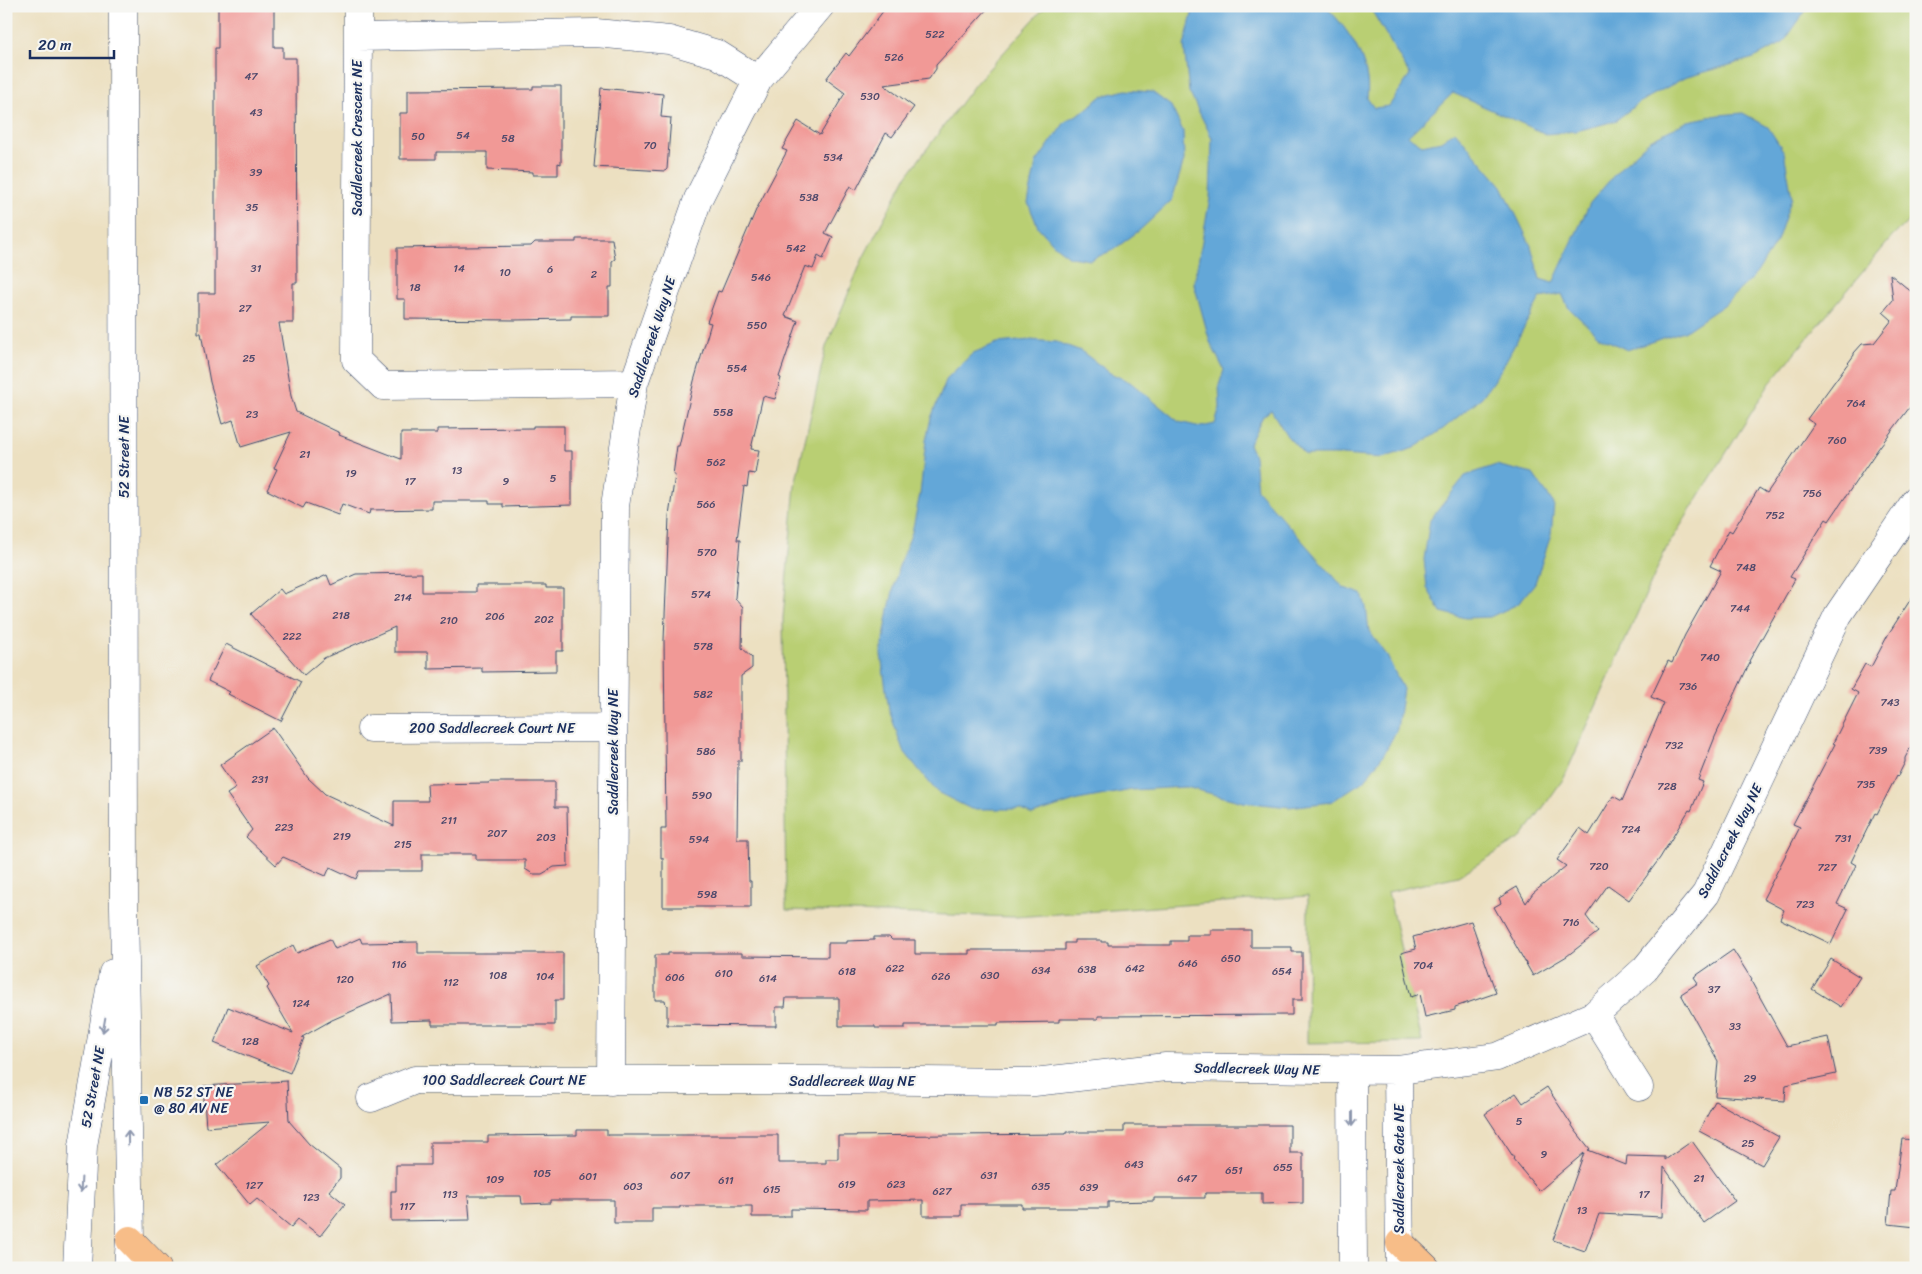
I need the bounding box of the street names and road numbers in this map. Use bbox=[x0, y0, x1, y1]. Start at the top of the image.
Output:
street label: Saddlecreek Crescent NE bbox=[345, 59, 370, 216]
street label: Saddlecreek Way NE bbox=[621, 272, 684, 401]
street label: 52 Street NE bbox=[112, 415, 137, 498]
street label: Saddlecreek Way NE bbox=[601, 688, 626, 815]
street label: 200 Saddlecreek Court NE bbox=[409, 716, 576, 741]
street label: Saddlecreek Way NE bbox=[1690, 778, 1770, 903]
street label: 52 Street NE bbox=[74, 1043, 113, 1130]
street label: Saddlecreek Way NE bbox=[1194, 1055, 1321, 1083]
street label: 100 Saddlecreek Court NE bbox=[422, 1068, 587, 1093]
street label: Saddlecreek Way NE bbox=[789, 1069, 916, 1094]
street label: Saddlecreek Gate NE bbox=[1387, 1103, 1412, 1234]

